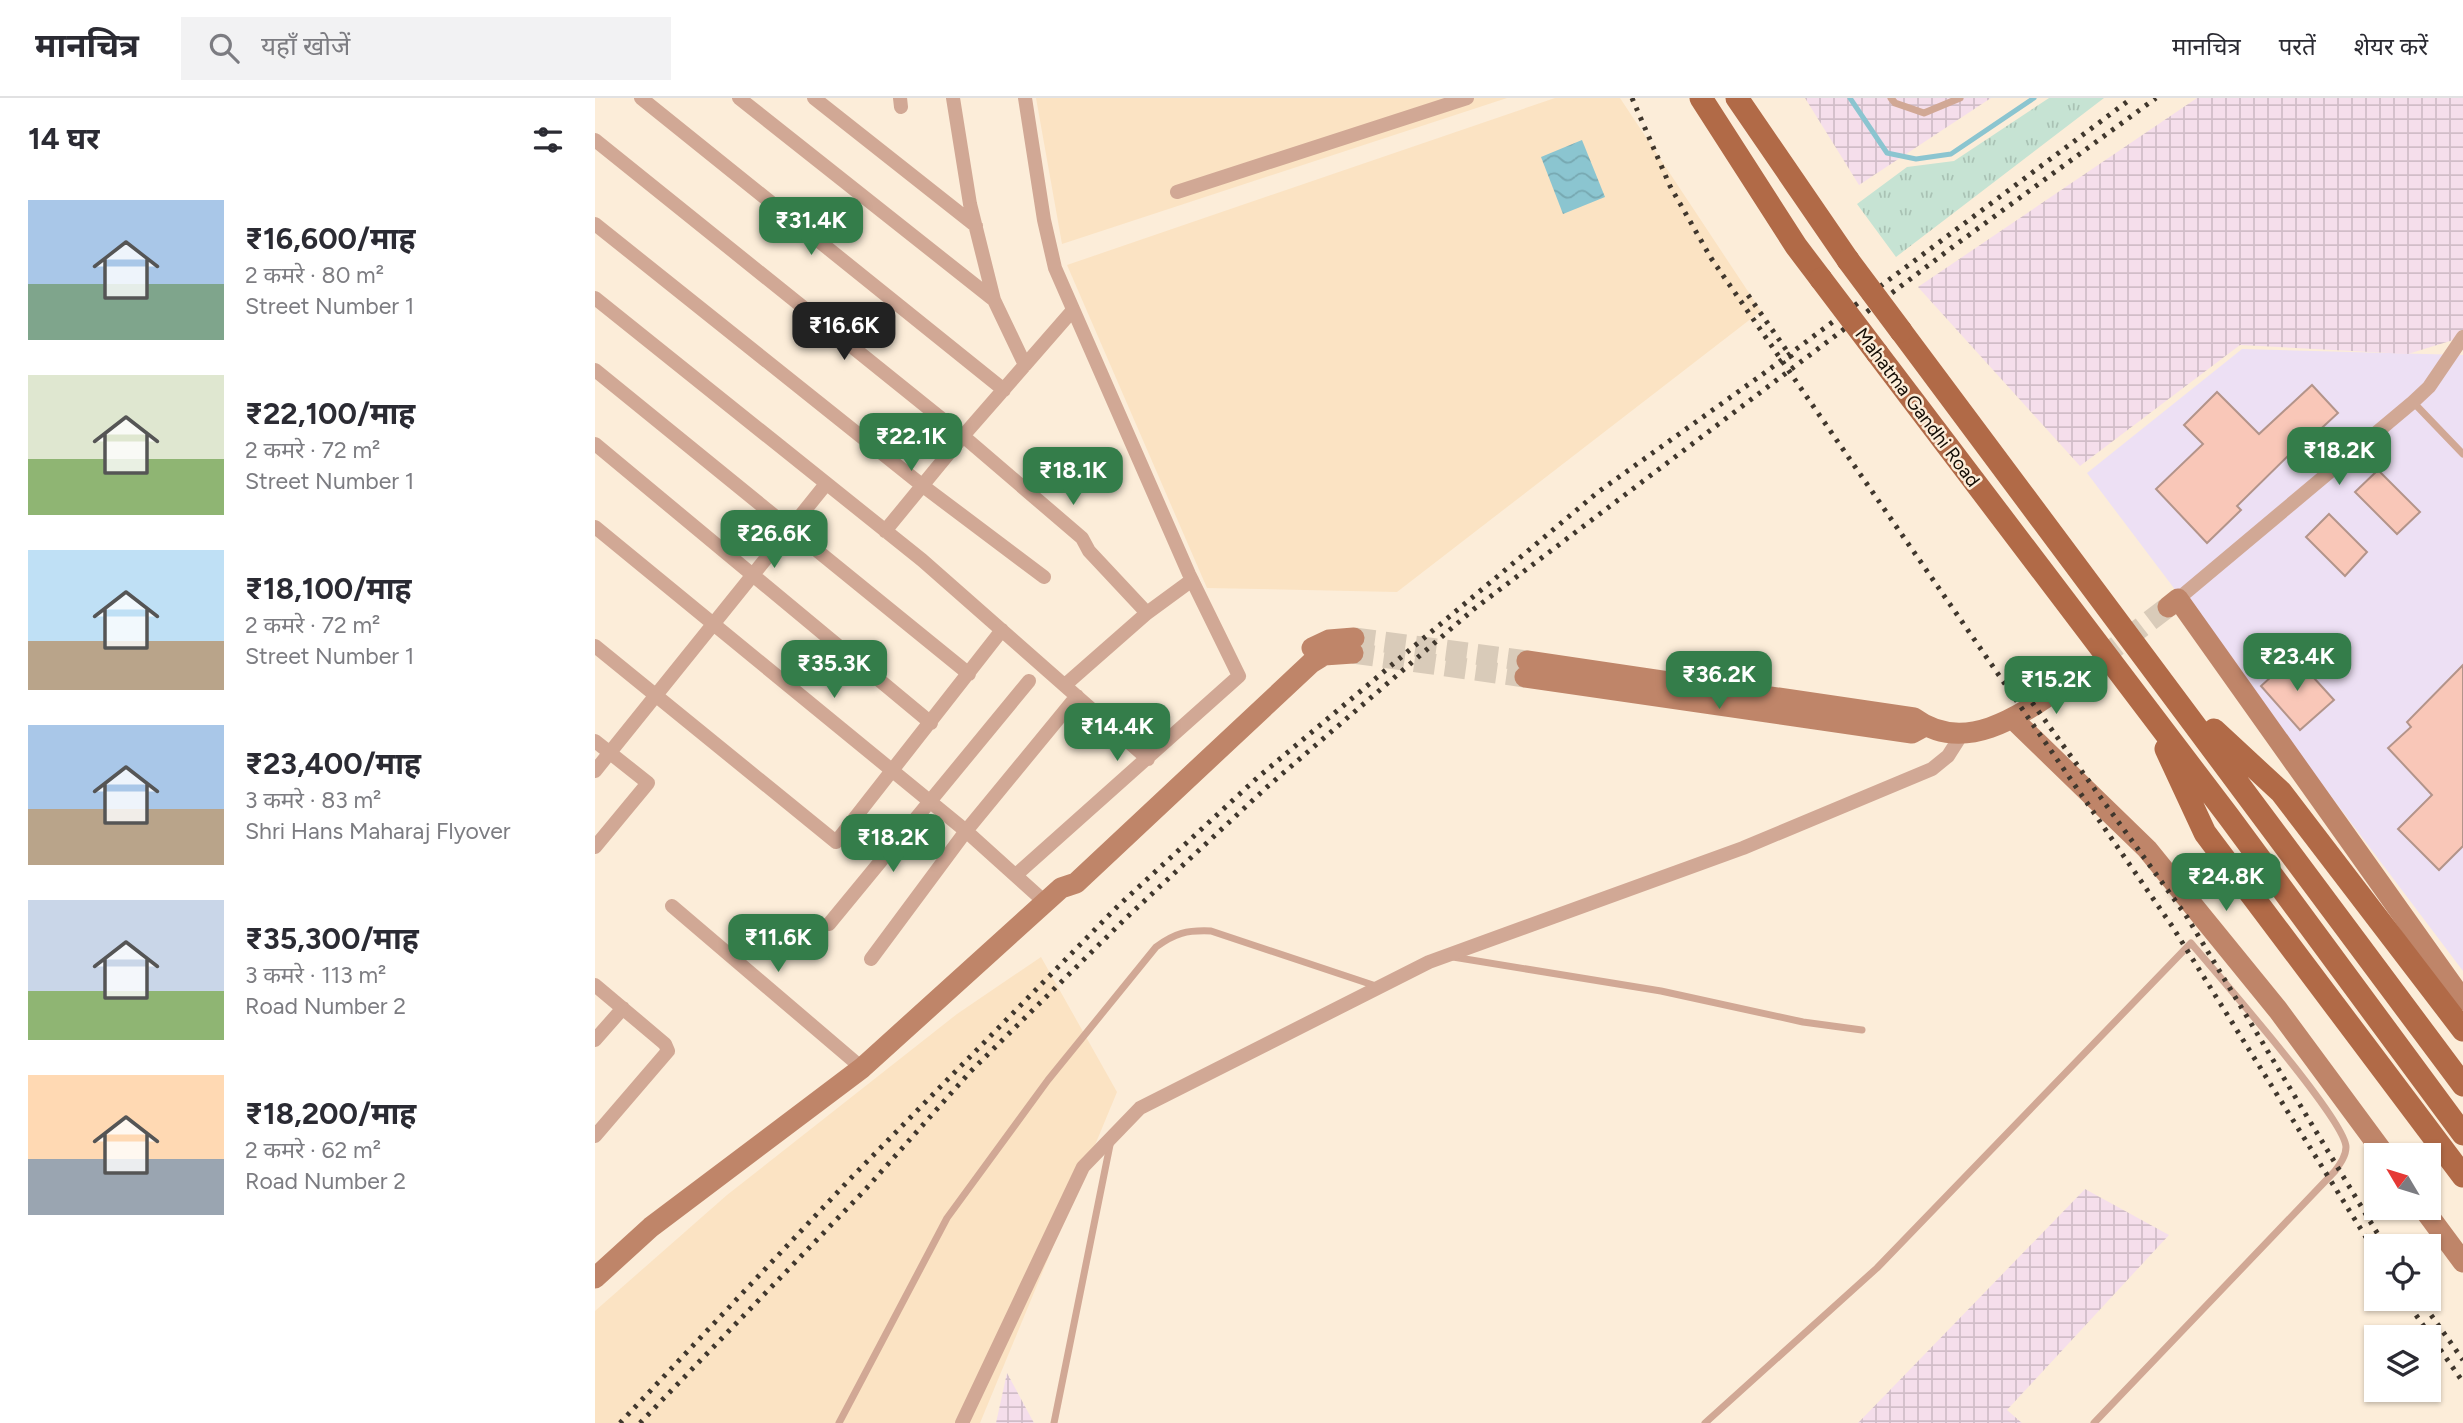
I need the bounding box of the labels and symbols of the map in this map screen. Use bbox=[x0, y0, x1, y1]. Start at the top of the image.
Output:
pin: ₹31.4K bbox=[754, 198, 868, 257]
pin: ₹16.6K bbox=[787, 302, 901, 362]
street label: Mahatma Gandhi Road bbox=[1850, 323, 1985, 491]
pin: ₹22.1K bbox=[854, 414, 968, 473]
pin: ₹18.2K bbox=[2282, 428, 2396, 487]
pin: ₹18.1K bbox=[1016, 448, 1130, 507]
pin: ₹26.6K bbox=[717, 510, 831, 570]
pin: ₹23.4K bbox=[2240, 634, 2354, 693]
pin: ₹35.3K bbox=[777, 640, 891, 700]
pin: ₹36.2K bbox=[1662, 652, 1776, 711]
pin: ₹15.2K bbox=[1999, 656, 2113, 716]
pin: ₹14.4K bbox=[1060, 704, 1174, 763]
pin: ₹18.2K bbox=[836, 814, 950, 874]
pin: ₹24.8K bbox=[2169, 854, 2283, 913]
pin: ₹11.6K bbox=[721, 914, 835, 974]
north arrow bbox=[2364, 1143, 2441, 1220]

